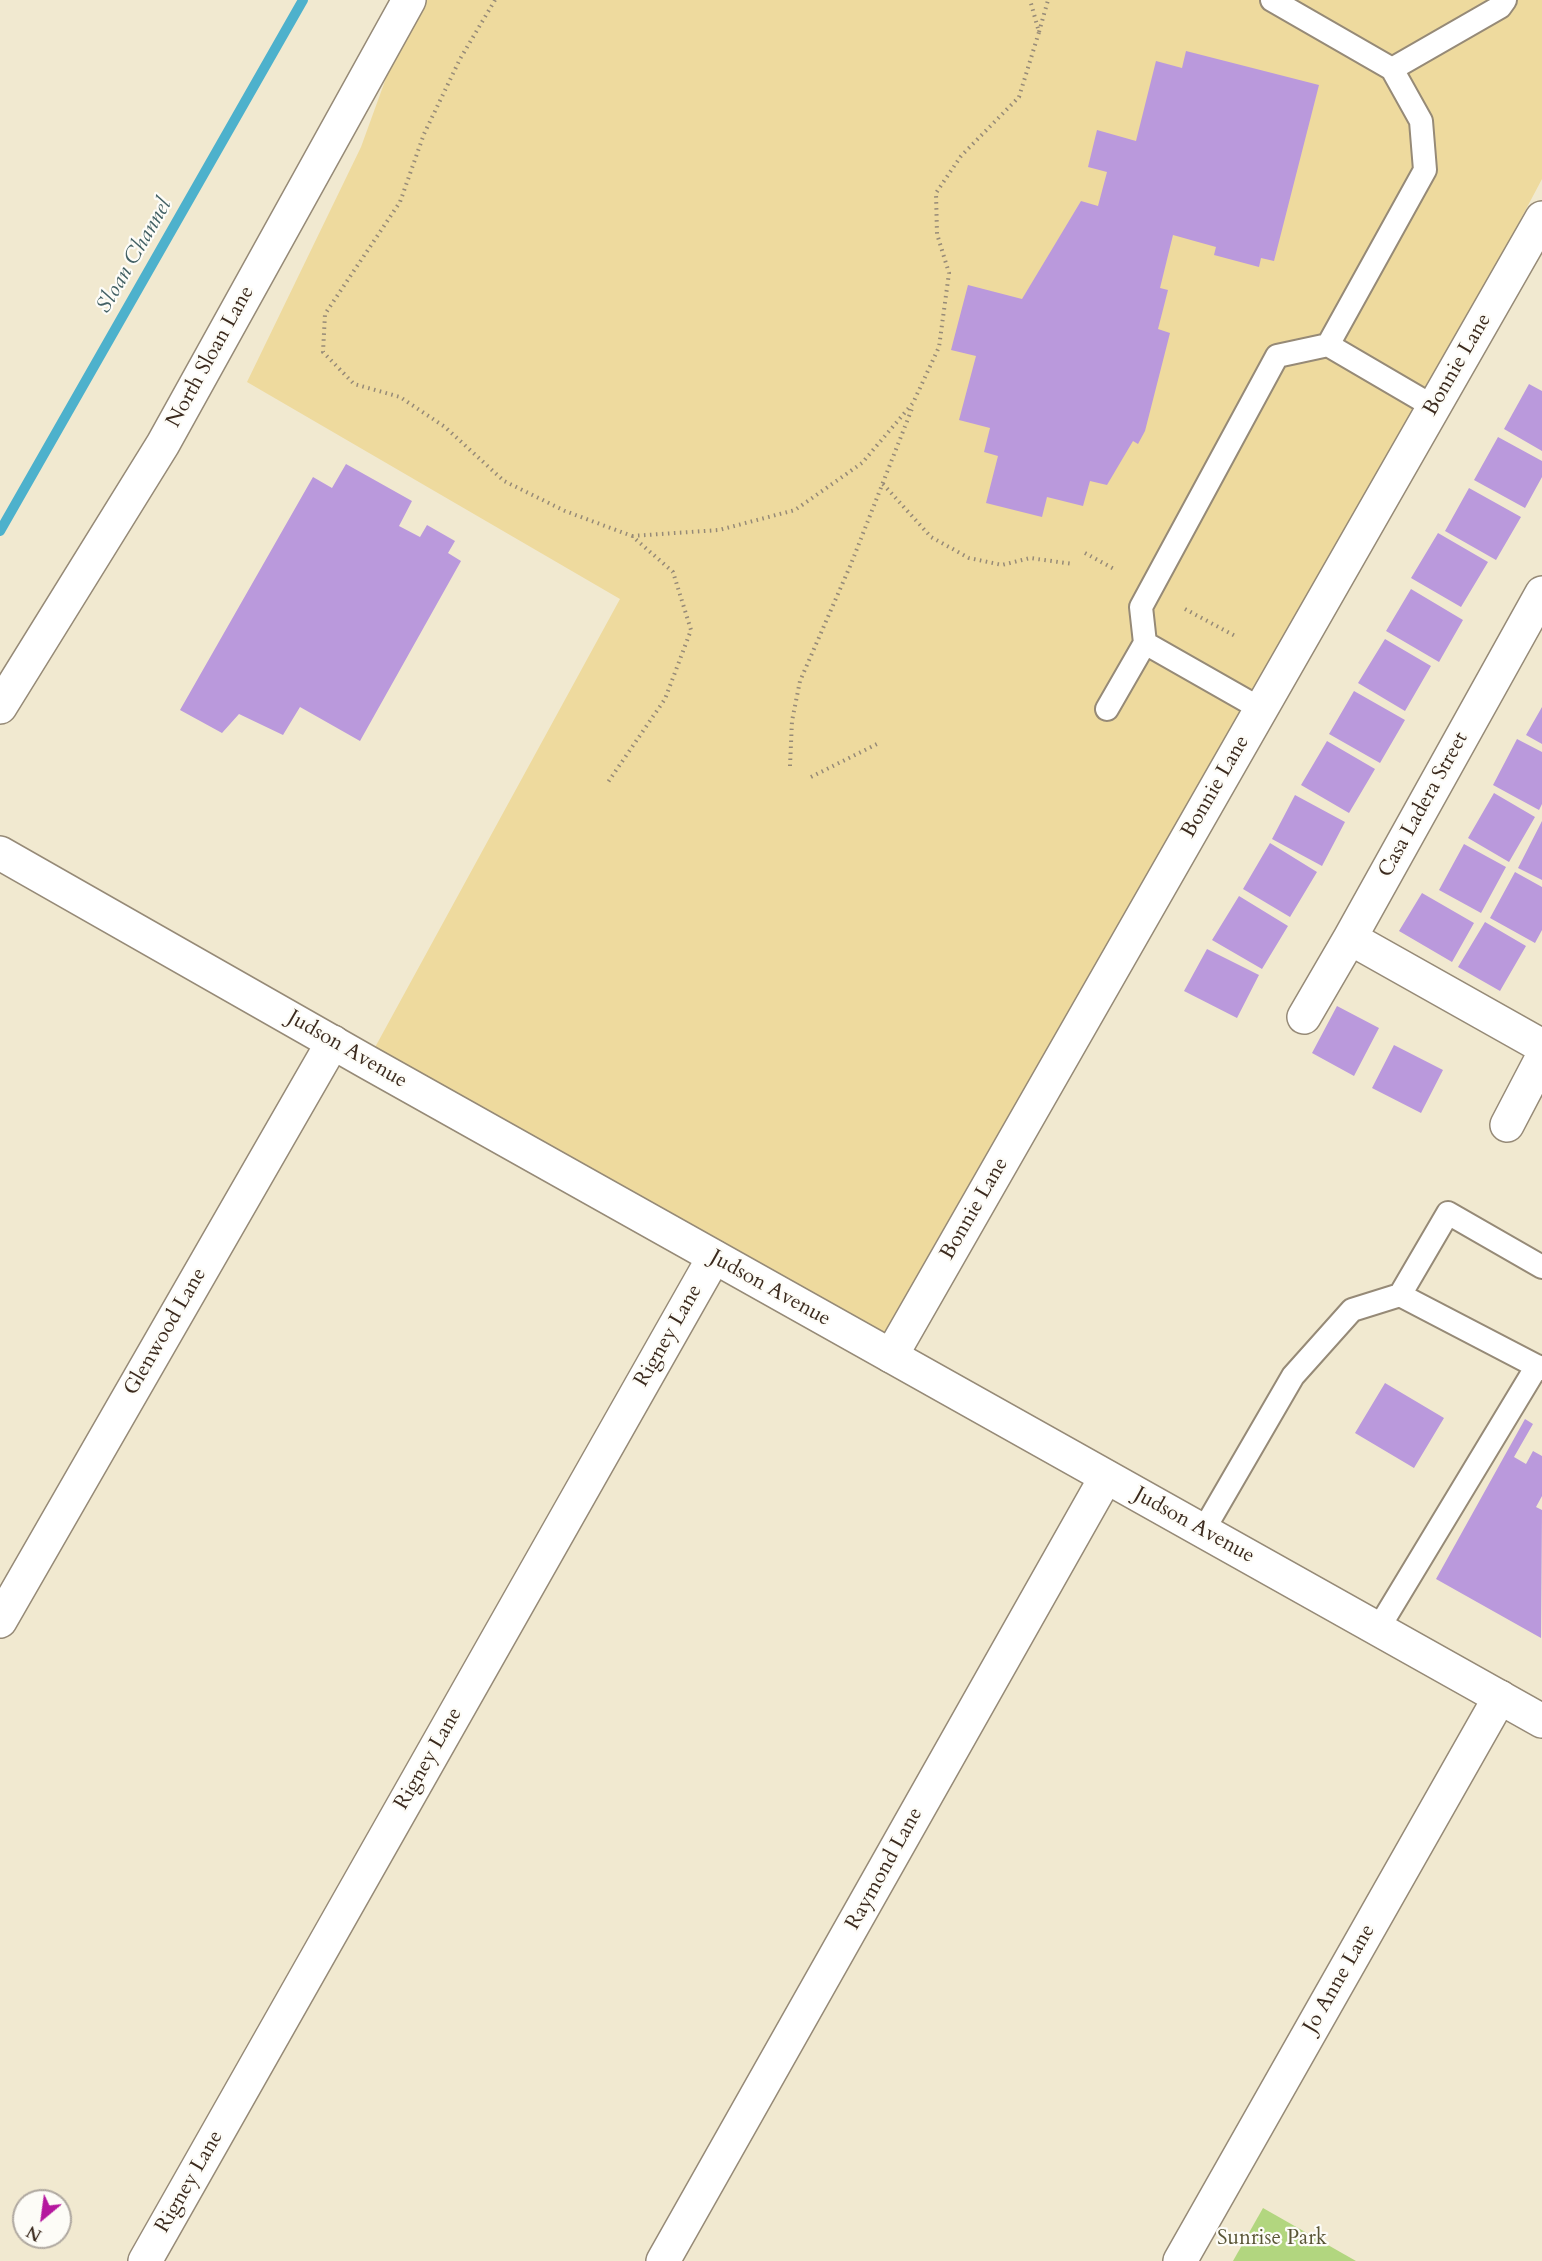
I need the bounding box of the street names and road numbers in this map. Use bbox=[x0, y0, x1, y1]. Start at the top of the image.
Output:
street label: North Sloan Lane bbox=[162, 282, 260, 432]
street label: Bonnie Lane bbox=[1419, 309, 1497, 421]
street label: Casa Ladera Street bbox=[1374, 728, 1474, 882]
street label: Bonnie Lane bbox=[1177, 731, 1255, 843]
street label: Judson Avenue bbox=[283, 1006, 411, 1094]
street label: Bonnie Lane bbox=[936, 1153, 1014, 1265]
street label: Judson Avenue bbox=[705, 1246, 835, 1332]
street label: Glenwood Lane bbox=[119, 1264, 213, 1400]
street label: Rigney Lane bbox=[630, 1280, 708, 1392]
street label: Judson Avenue bbox=[1129, 1483, 1259, 1569]
street label: Rigney Lane bbox=[390, 1703, 468, 1815]
street label: Raymond Lane bbox=[841, 1803, 929, 1935]
street label: Jo Anne Lane bbox=[1299, 1920, 1381, 2038]
street label: Rigney Lane bbox=[151, 2126, 229, 2238]

